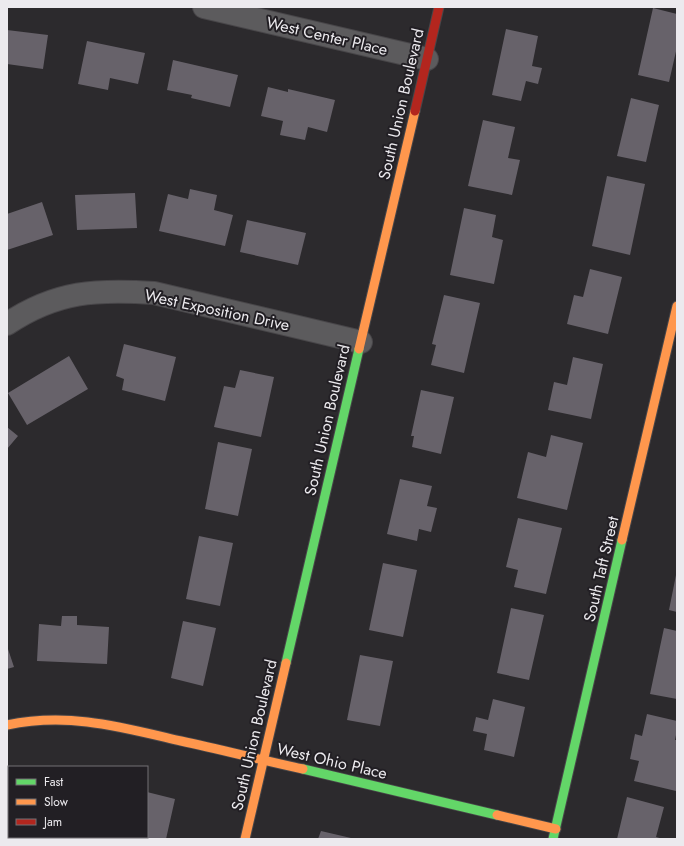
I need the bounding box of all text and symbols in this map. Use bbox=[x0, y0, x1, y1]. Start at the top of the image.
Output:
street label: West Center Place bbox=[264, 11, 390, 61]
street label: South Union Boulevard bbox=[372, 26, 430, 182]
street label: West Exposition Drive bbox=[143, 283, 291, 337]
street label: South Union Boulevard bbox=[298, 342, 356, 498]
street label: South Taft Street bbox=[578, 514, 624, 624]
street label: South Union Boulevard bbox=[225, 657, 283, 813]
street label: West Ohio Place bbox=[275, 737, 389, 785]
legend bbox=[8, 766, 148, 838]
text: Fast bbox=[44, 773, 63, 791]
text: Slow bbox=[44, 793, 69, 811]
text: Jam bbox=[42, 813, 62, 831]

